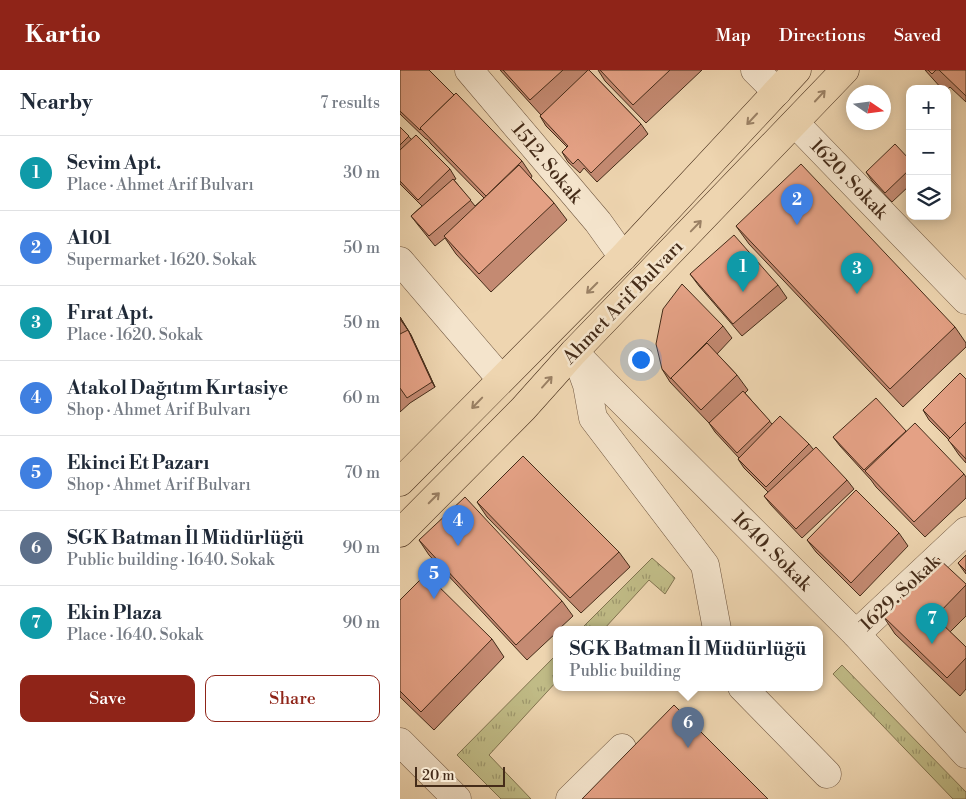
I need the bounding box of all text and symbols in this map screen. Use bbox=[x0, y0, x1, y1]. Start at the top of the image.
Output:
text: Kartio bbox=[25, 20, 101, 50]
text: Map bbox=[715, 24, 751, 47]
text: Directions bbox=[779, 24, 866, 47]
text: Saved bbox=[894, 24, 941, 47]
north arrow bbox=[846, 85, 891, 130]
map controls bbox=[906, 85, 951, 220]
button: + bbox=[906, 85, 951, 130]
text: Nearby bbox=[20, 90, 93, 116]
one-way arrow bbox=[814, 90, 826, 103]
text: 7 results bbox=[320, 93, 380, 113]
one-way arrow bbox=[746, 112, 758, 125]
street label: 1512. Sokak bbox=[506, 118, 588, 209]
button: − bbox=[906, 130, 951, 175]
street label: 1620. Sokak bbox=[805, 134, 894, 225]
text: Sevim Apt. bbox=[67, 151, 161, 175]
text: 1 bbox=[32, 163, 40, 183]
text: 30 m bbox=[343, 163, 380, 183]
text: Place · Ahmet Arif Bulvarı bbox=[67, 175, 254, 195]
button: layers bbox=[906, 175, 951, 220]
pin: 2 bbox=[781, 184, 813, 225]
one-way arrow bbox=[689, 220, 702, 232]
text: A101 bbox=[67, 226, 111, 250]
street label: Ahmet Arif Bulvarı bbox=[557, 235, 688, 370]
text: 2 bbox=[31, 238, 41, 258]
text: 50 m bbox=[343, 238, 380, 258]
text: Supermarket · 1620. Sokak bbox=[67, 250, 256, 270]
pin: 1 bbox=[727, 251, 759, 292]
pin: 3 bbox=[841, 253, 873, 294]
one-way arrow bbox=[586, 282, 598, 294]
text: Fırat Apt. bbox=[67, 301, 153, 325]
text: 3 bbox=[31, 313, 41, 333]
text: 50 m bbox=[343, 313, 380, 333]
text: Place · 1620. Sokak bbox=[67, 325, 202, 345]
your location bbox=[628, 347, 654, 373]
one-way arrow bbox=[542, 375, 553, 388]
text: Atakol Dağıtım Kırtasiye bbox=[67, 376, 288, 400]
text: 4 bbox=[31, 388, 41, 408]
text: 60 m bbox=[342, 388, 380, 408]
one-way arrow bbox=[472, 396, 484, 408]
text: Shop · Ahmet Arif Bulvarı bbox=[67, 400, 251, 420]
text: Ekinci Et Pazarı bbox=[67, 451, 209, 475]
text: 5 bbox=[31, 463, 41, 483]
text: 70 m bbox=[344, 463, 380, 483]
text: Shop · Ahmet Arif Bulvarı bbox=[67, 475, 251, 495]
one-way arrow bbox=[428, 493, 440, 505]
pin: 4 bbox=[442, 505, 474, 546]
street label: 1640. Sokak bbox=[727, 506, 818, 597]
text: SGK Batman İl Müdürlüğü bbox=[67, 526, 304, 550]
text: 6 bbox=[31, 538, 41, 558]
text: 90 m bbox=[342, 538, 380, 558]
street label: 1629. Sokak bbox=[855, 549, 946, 636]
text: Public building · 1640. Sokak bbox=[67, 550, 274, 570]
pin: 5 bbox=[418, 558, 450, 599]
text: Ekin Plaza bbox=[67, 601, 162, 625]
pin: 7 bbox=[916, 603, 948, 644]
text: 7 bbox=[31, 613, 41, 633]
text: 90 m bbox=[342, 613, 380, 633]
text: Place · 1640. Sokak bbox=[67, 625, 203, 645]
popup bbox=[553, 626, 823, 691]
text: SGK Batman İl Müdürlüğü bbox=[570, 637, 806, 661]
text: Public building bbox=[570, 661, 681, 681]
button: Save bbox=[20, 675, 195, 722]
button: Share bbox=[205, 675, 380, 722]
pin: 6 bbox=[672, 707, 704, 748]
scale bar bbox=[415, 764, 505, 787]
text: 20 m bbox=[422, 767, 454, 785]

